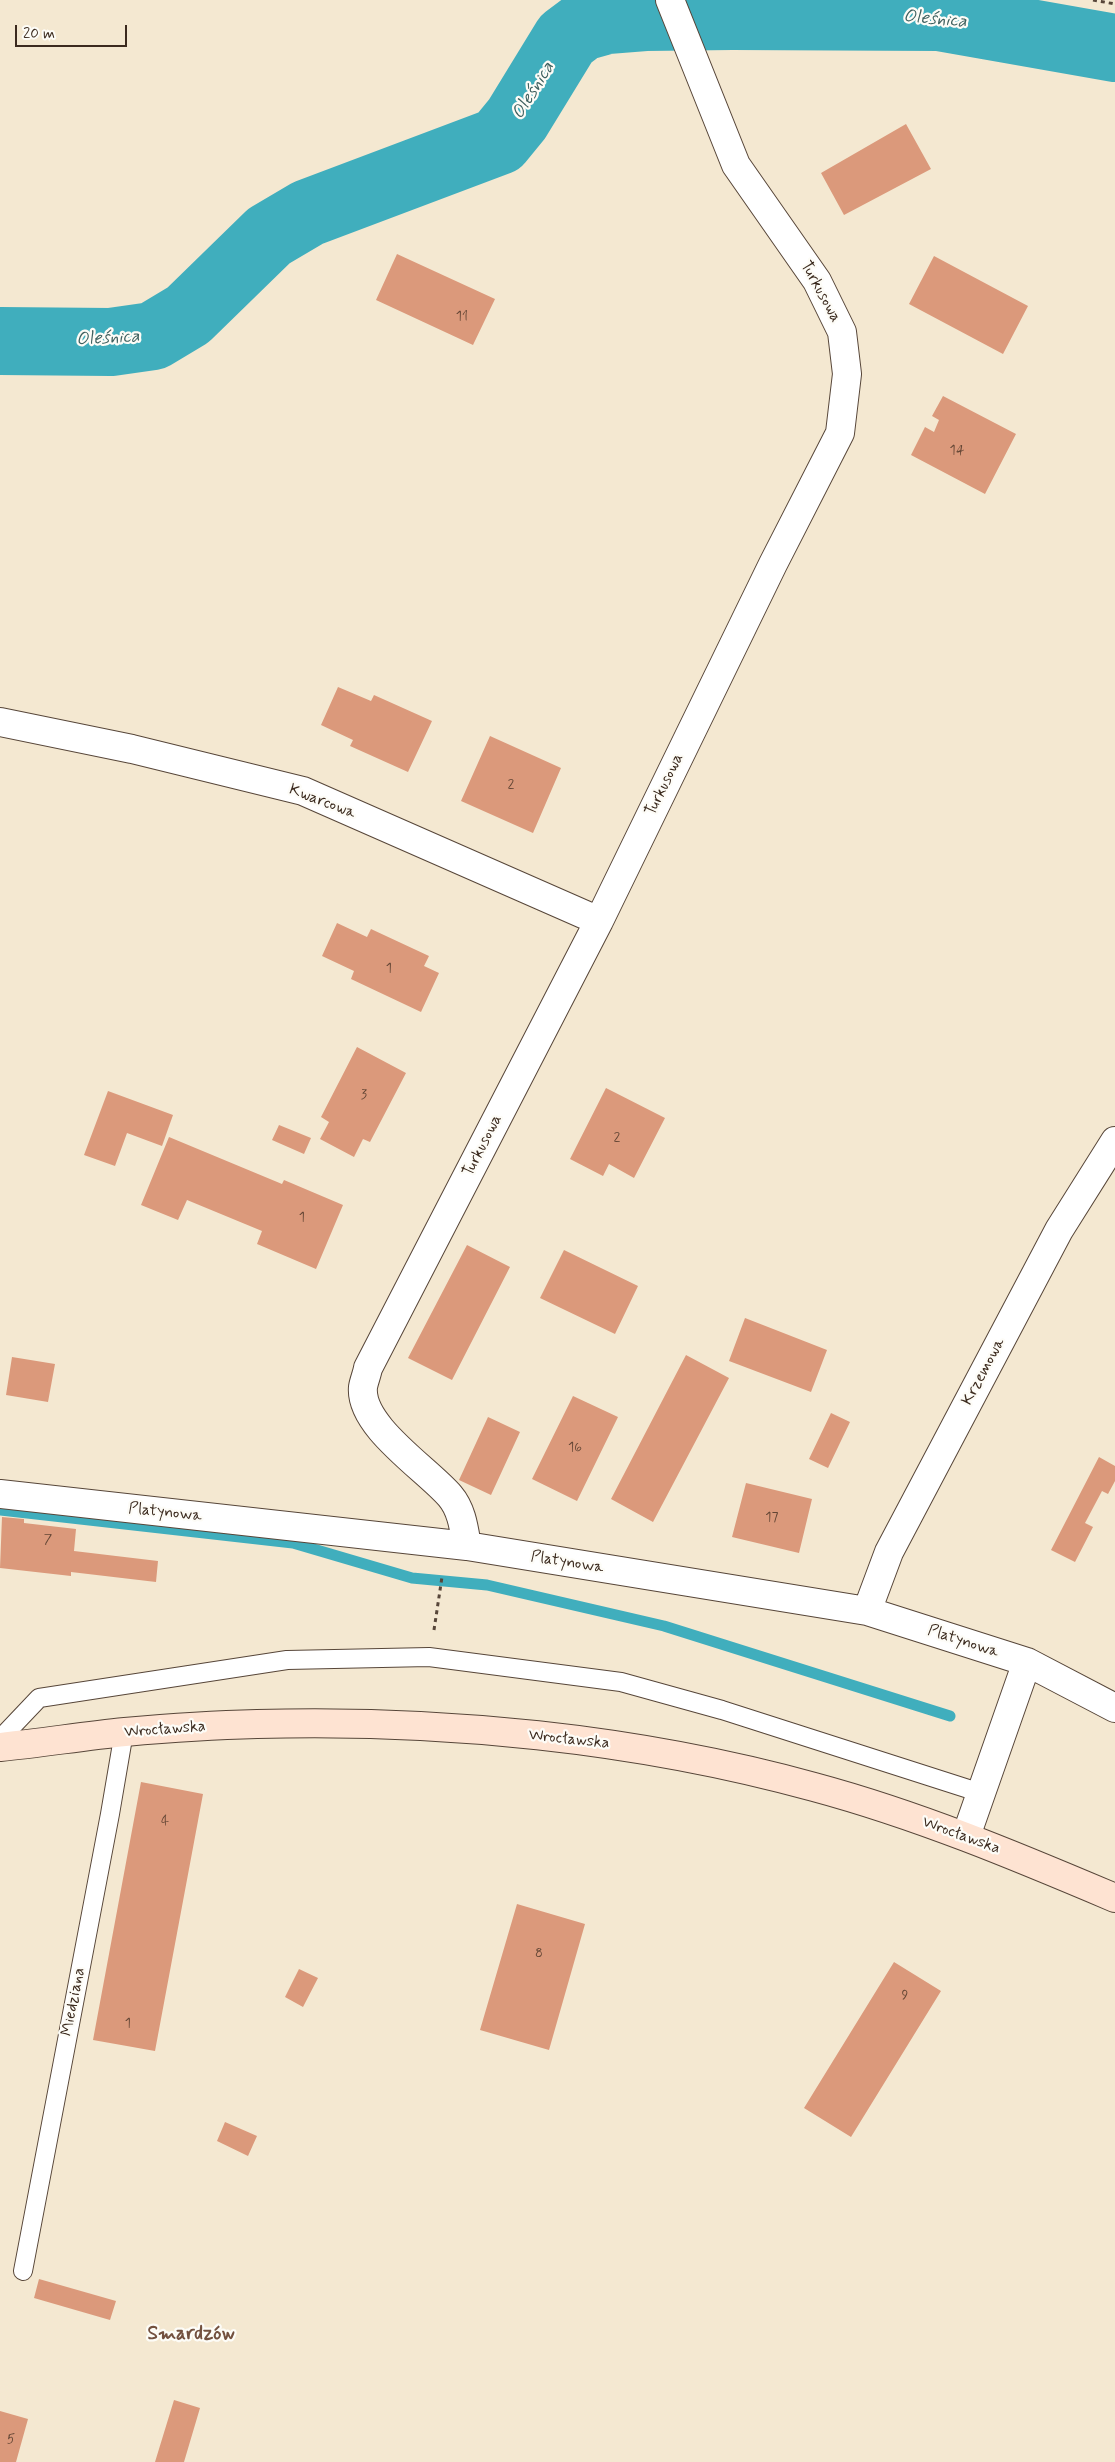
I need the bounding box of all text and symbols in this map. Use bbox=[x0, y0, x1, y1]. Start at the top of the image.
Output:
water label: Oleśnica bbox=[902, 6, 968, 34]
scale bar bbox=[18, 15, 130, 47]
text: 20 m bbox=[23, 24, 55, 44]
water label: Oleśnica bbox=[508, 58, 560, 124]
street label: Turkusowa bbox=[795, 258, 845, 326]
house number: 11 bbox=[456, 309, 468, 325]
water label: Oleśnica bbox=[76, 327, 140, 351]
house number: 14 bbox=[950, 443, 964, 459]
street label: Turkusowa bbox=[642, 751, 688, 819]
house number: 2 bbox=[508, 777, 514, 793]
street label: Kwarcowa bbox=[286, 781, 358, 823]
house number: 1 bbox=[386, 961, 392, 977]
house number: 3 bbox=[361, 1087, 367, 1103]
street label: Turkusowa bbox=[459, 1112, 507, 1180]
house number: 2 bbox=[614, 1130, 620, 1146]
house number: 1 bbox=[299, 1210, 305, 1226]
street label: Krzemowa bbox=[958, 1335, 1010, 1409]
house number: 16 bbox=[568, 1440, 582, 1456]
street label: Platynowa bbox=[127, 1500, 203, 1526]
house number: 17 bbox=[765, 1510, 779, 1526]
house number: 7 bbox=[44, 1532, 52, 1548]
street label: Platynowa bbox=[529, 1548, 605, 1578]
street label: Platynowa bbox=[925, 1622, 1001, 1662]
street label: Wrocławska bbox=[124, 1718, 206, 1742]
street label: Wrocławska bbox=[527, 1726, 611, 1754]
street label: Wrocławska bbox=[919, 1813, 1003, 1859]
house number: 4 bbox=[161, 1814, 169, 1830]
house number: 8 bbox=[535, 1946, 543, 1962]
street label: Miedziana bbox=[58, 1966, 90, 2038]
house number: 9 bbox=[902, 1988, 908, 2004]
house number: 1 bbox=[125, 2016, 131, 2032]
district label: Smardzów bbox=[147, 2324, 235, 2346]
house number: 5 bbox=[7, 2432, 15, 2448]

